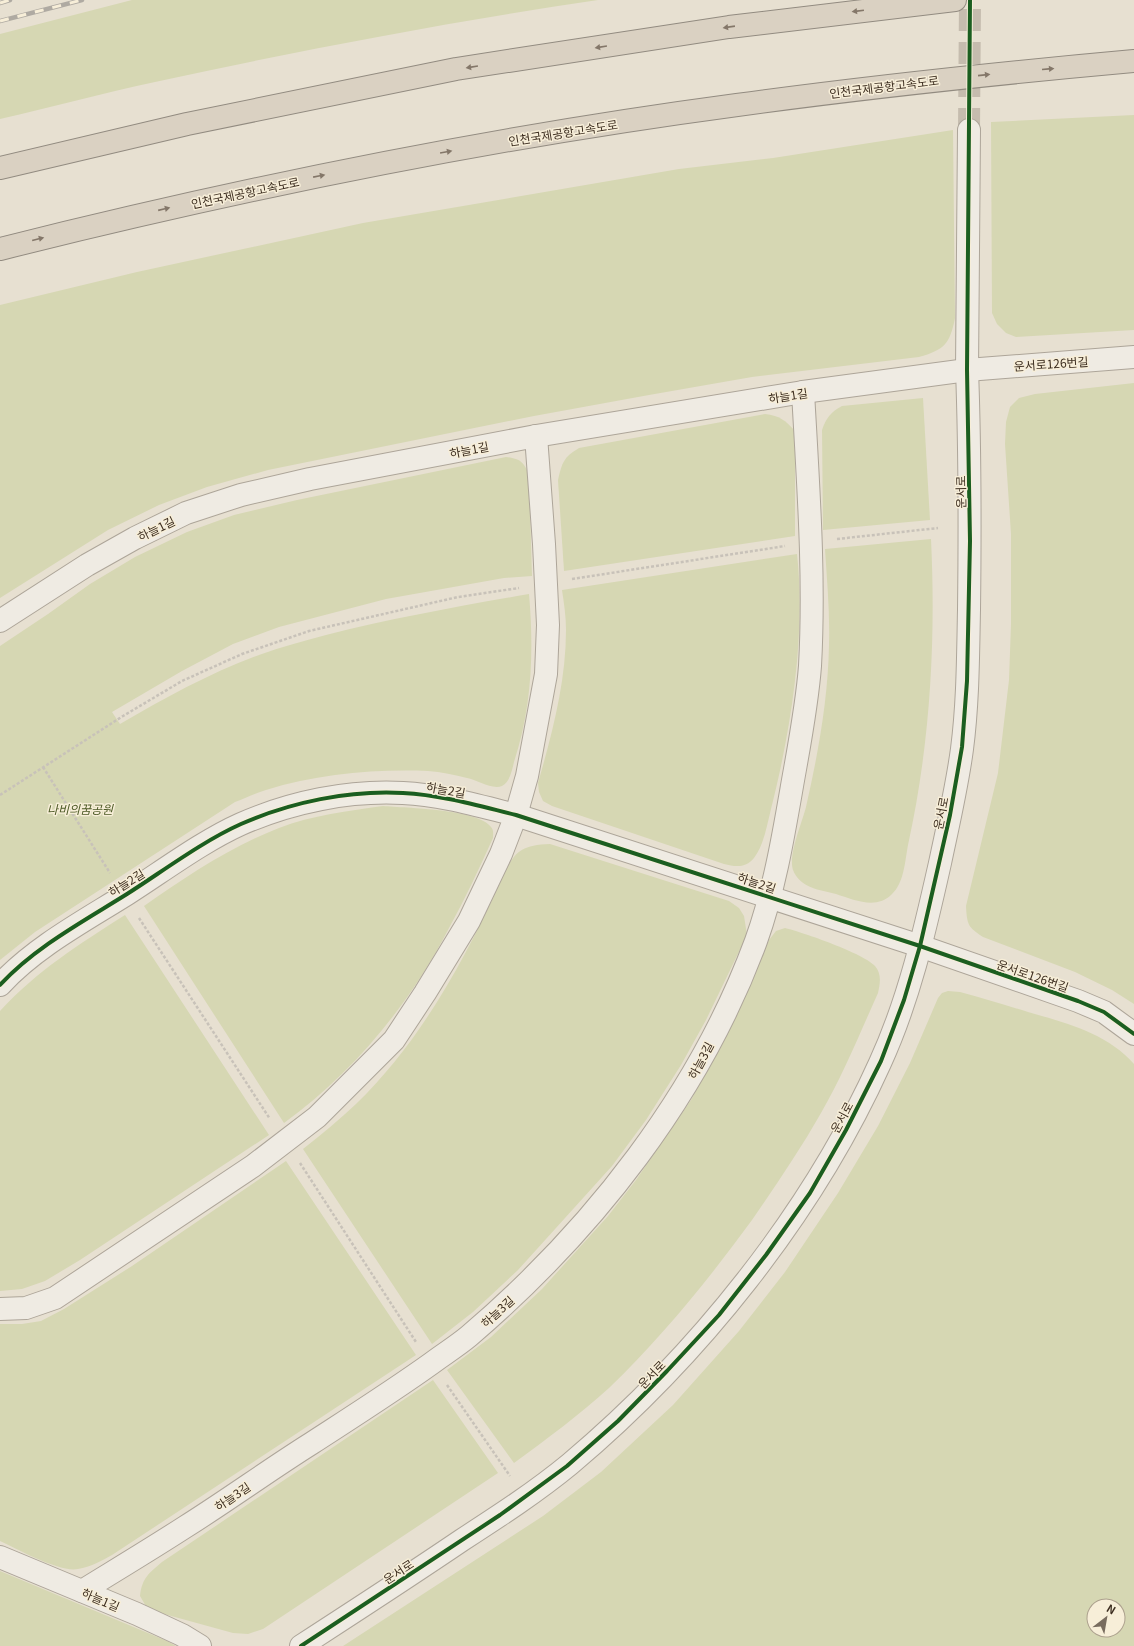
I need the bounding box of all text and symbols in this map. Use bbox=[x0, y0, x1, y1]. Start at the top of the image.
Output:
one-way arrow bbox=[852, 8, 864, 15]
one-way arrow bbox=[723, 24, 735, 30]
one-way arrow bbox=[595, 44, 607, 50]
one-way arrow bbox=[466, 64, 478, 70]
one-way arrow bbox=[1042, 65, 1054, 72]
street label: 인천국제공항고속도로 bbox=[828, 71, 940, 101]
one-way arrow bbox=[978, 71, 990, 78]
street label: 인천국제공항고속도로 bbox=[507, 115, 619, 149]
one-way arrow bbox=[440, 148, 453, 154]
street label: 인천국제공항고속도로 bbox=[189, 172, 301, 212]
one-way arrow bbox=[313, 172, 325, 178]
one-way arrow bbox=[158, 206, 171, 212]
one-way arrow bbox=[32, 236, 44, 242]
street label: 운서로126번길 bbox=[1013, 352, 1089, 374]
street label: 하늘1길 bbox=[767, 383, 809, 407]
street label: 하늘1길 bbox=[448, 437, 490, 461]
street label: 운서로 bbox=[951, 475, 969, 509]
street label: 하늘1길 bbox=[134, 512, 178, 544]
street label: 하늘2길 bbox=[425, 777, 467, 801]
street label: 운서로 bbox=[928, 795, 952, 831]
park label: 나비의꿈공원 bbox=[47, 800, 114, 817]
street label: 하늘2길 bbox=[105, 864, 147, 900]
street label: 하늘2길 bbox=[735, 868, 779, 896]
street label: 운서로126번길 bbox=[995, 955, 1071, 995]
street label: 하늘3길 bbox=[683, 1038, 717, 1082]
street label: 운서로 bbox=[826, 1098, 856, 1136]
street label: 하늘3길 bbox=[477, 1291, 517, 1331]
street label: 운서로 bbox=[633, 1356, 669, 1392]
street label: 하늘3길 bbox=[211, 1478, 253, 1514]
street label: 운서로 bbox=[379, 1555, 417, 1587]
street label: 하늘1길 bbox=[79, 1583, 123, 1615]
north arrow bbox=[1086, 1598, 1126, 1638]
text: N bbox=[1104, 1600, 1119, 1618]

